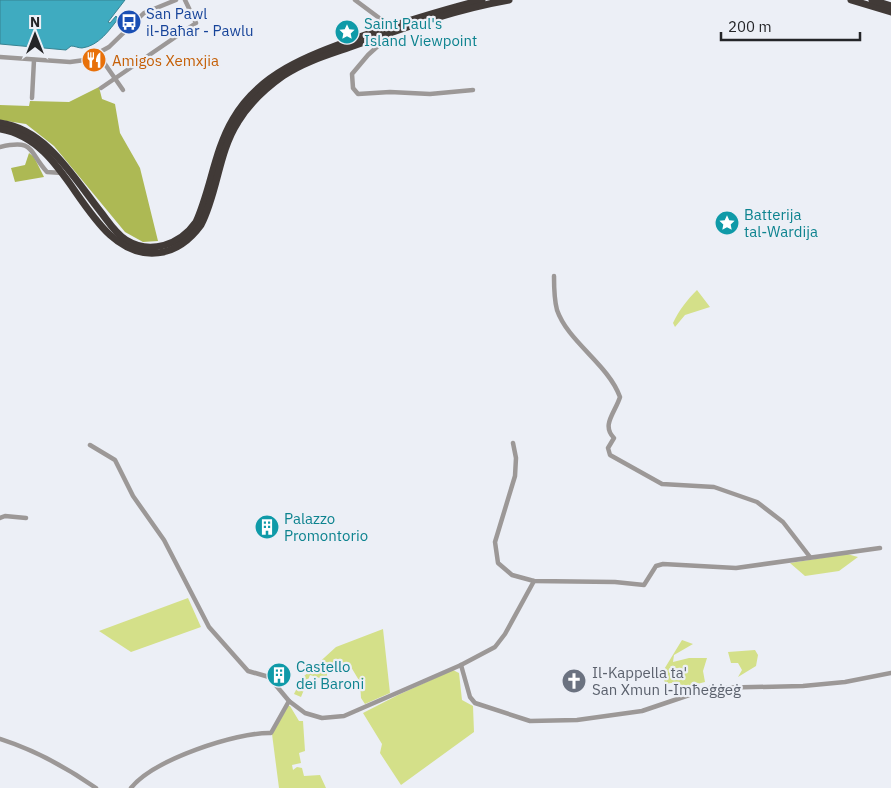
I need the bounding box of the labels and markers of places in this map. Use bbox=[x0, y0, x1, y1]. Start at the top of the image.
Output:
place label: San Pawl il-Baħar - Pawlu bbox=[146, 4, 254, 40]
bus stop icon: San Pawl il-Baħar - Pawlu bbox=[116, 9, 142, 35]
place label: Saint Paul's Island Viewpoint bbox=[364, 14, 477, 50]
place icon: Saint Paul's Island Viewpoint bbox=[334, 19, 360, 45]
restaurant icon: Amigos Xemxjia bbox=[81, 47, 107, 73]
place label: Amigos Xemxjia bbox=[112, 51, 219, 70]
place label: Batterija tal-Wardija bbox=[744, 205, 818, 241]
place icon: Batterija tal-Wardija bbox=[714, 210, 740, 236]
place label: Palazzo Promontorio bbox=[284, 509, 368, 545]
building icon: Palazzo Promontorio bbox=[254, 514, 280, 540]
place label: Castello dei Baroni bbox=[296, 657, 364, 693]
building icon: Castello dei Baroni bbox=[266, 662, 292, 688]
place label: Il-Kappella ta' San Xmun l-Imħeġġeġ bbox=[592, 663, 741, 699]
church icon: Il-Kappella ta' San Xmun l-Imħeġġeġ bbox=[561, 668, 587, 694]

